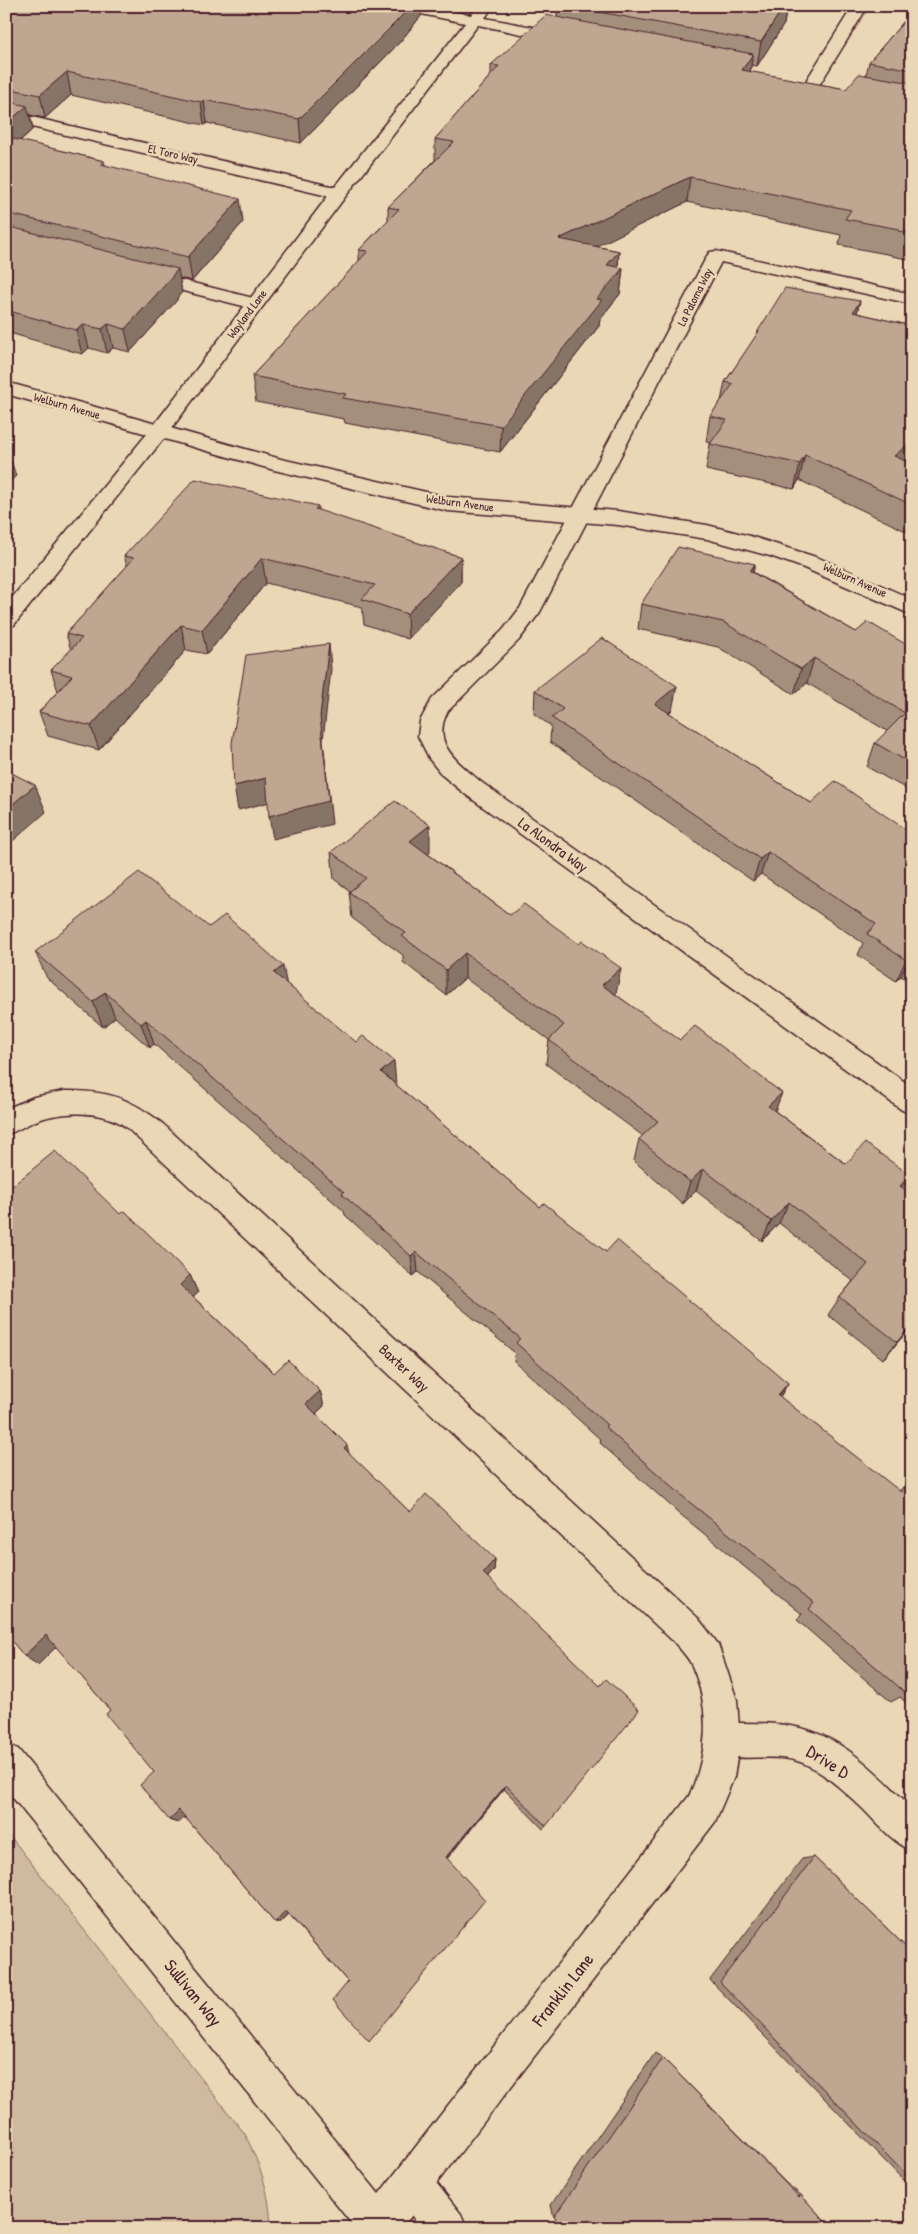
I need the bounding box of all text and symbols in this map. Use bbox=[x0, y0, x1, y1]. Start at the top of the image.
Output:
street label: El Toro Way bbox=[146, 139, 200, 168]
street label: La Paloma Way bbox=[673, 265, 716, 329]
street label: Wayland Lane bbox=[223, 286, 271, 342]
street label: Welburn Avenue bbox=[32, 388, 103, 423]
street label: Welburn Avenue bbox=[425, 489, 495, 516]
street label: Welburn Avenue bbox=[821, 558, 890, 601]
street label: La Alondra Way bbox=[514, 812, 592, 877]
street label: Baxter Way bbox=[374, 1339, 434, 1396]
street label: Drive D bbox=[802, 1739, 855, 1785]
street label: Franklin Lane bbox=[526, 1948, 599, 2032]
street label: Sullivan Way bbox=[159, 1954, 228, 2032]

